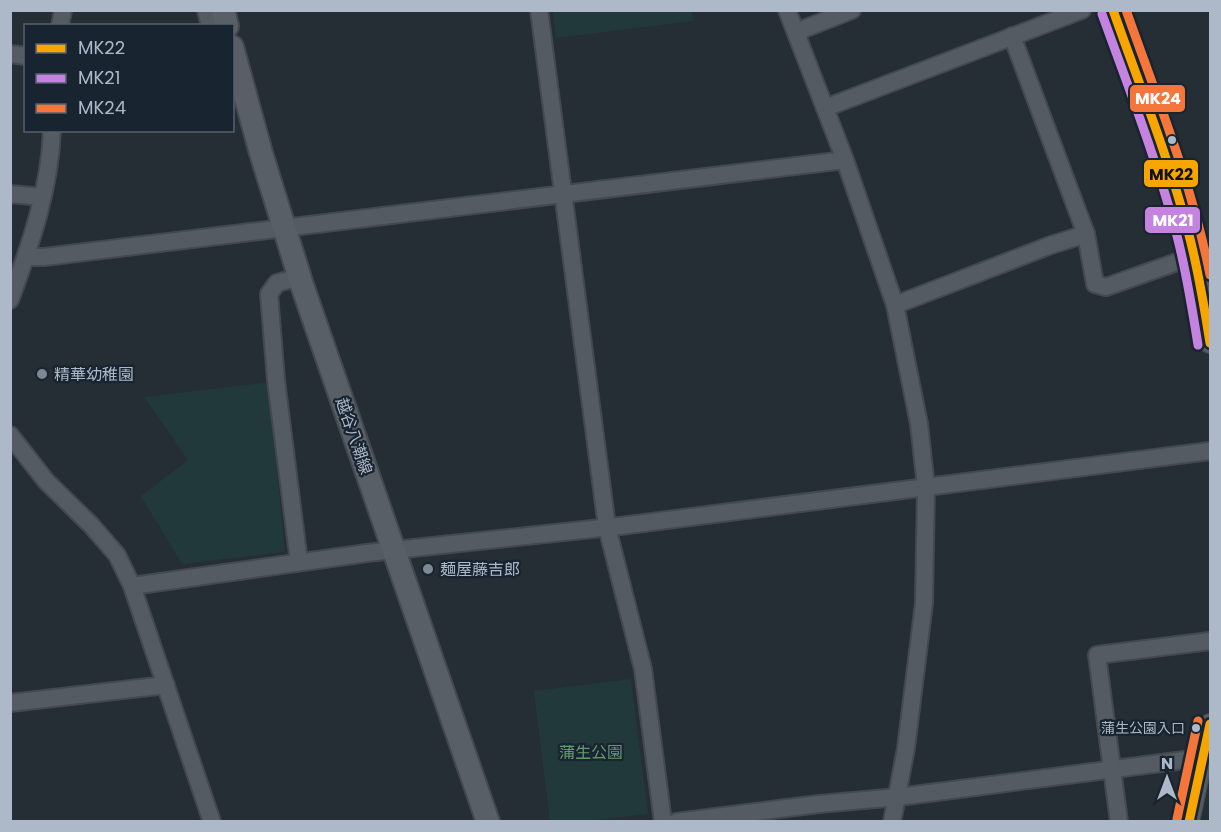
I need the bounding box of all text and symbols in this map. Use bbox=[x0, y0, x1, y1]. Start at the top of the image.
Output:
legend bbox=[24, 24, 234, 132]
text: MK22 bbox=[78, 35, 125, 60]
text: MK21 bbox=[78, 65, 120, 90]
line badge: MK24 bbox=[1129, 84, 1186, 113]
text: MK24 bbox=[1135, 87, 1181, 110]
text: MK24 bbox=[78, 95, 126, 120]
unlabelled marker bbox=[1166, 134, 1178, 146]
line badge: MK22 bbox=[1143, 159, 1199, 188]
text: MK22 bbox=[1149, 163, 1193, 186]
line badge: MK21 bbox=[1144, 206, 1201, 234]
text: MK21 bbox=[1153, 209, 1194, 232]
place label: 精華幼稚園 bbox=[54, 363, 134, 386]
marker: 精華幼稚園 bbox=[35, 367, 49, 381]
street label: 越谷八潮線 bbox=[330, 394, 378, 478]
place label: 麺屋藤吉郎 bbox=[440, 558, 520, 581]
marker: 麺屋藤吉郎 bbox=[421, 562, 435, 576]
place label: 蒲生公園入口 bbox=[1101, 718, 1185, 738]
marker: 蒲生公園入口 bbox=[1190, 722, 1202, 734]
park label: 蒲生公園 bbox=[559, 741, 623, 764]
north arrow bbox=[1137, 748, 1197, 808]
text: N bbox=[1161, 752, 1173, 775]

